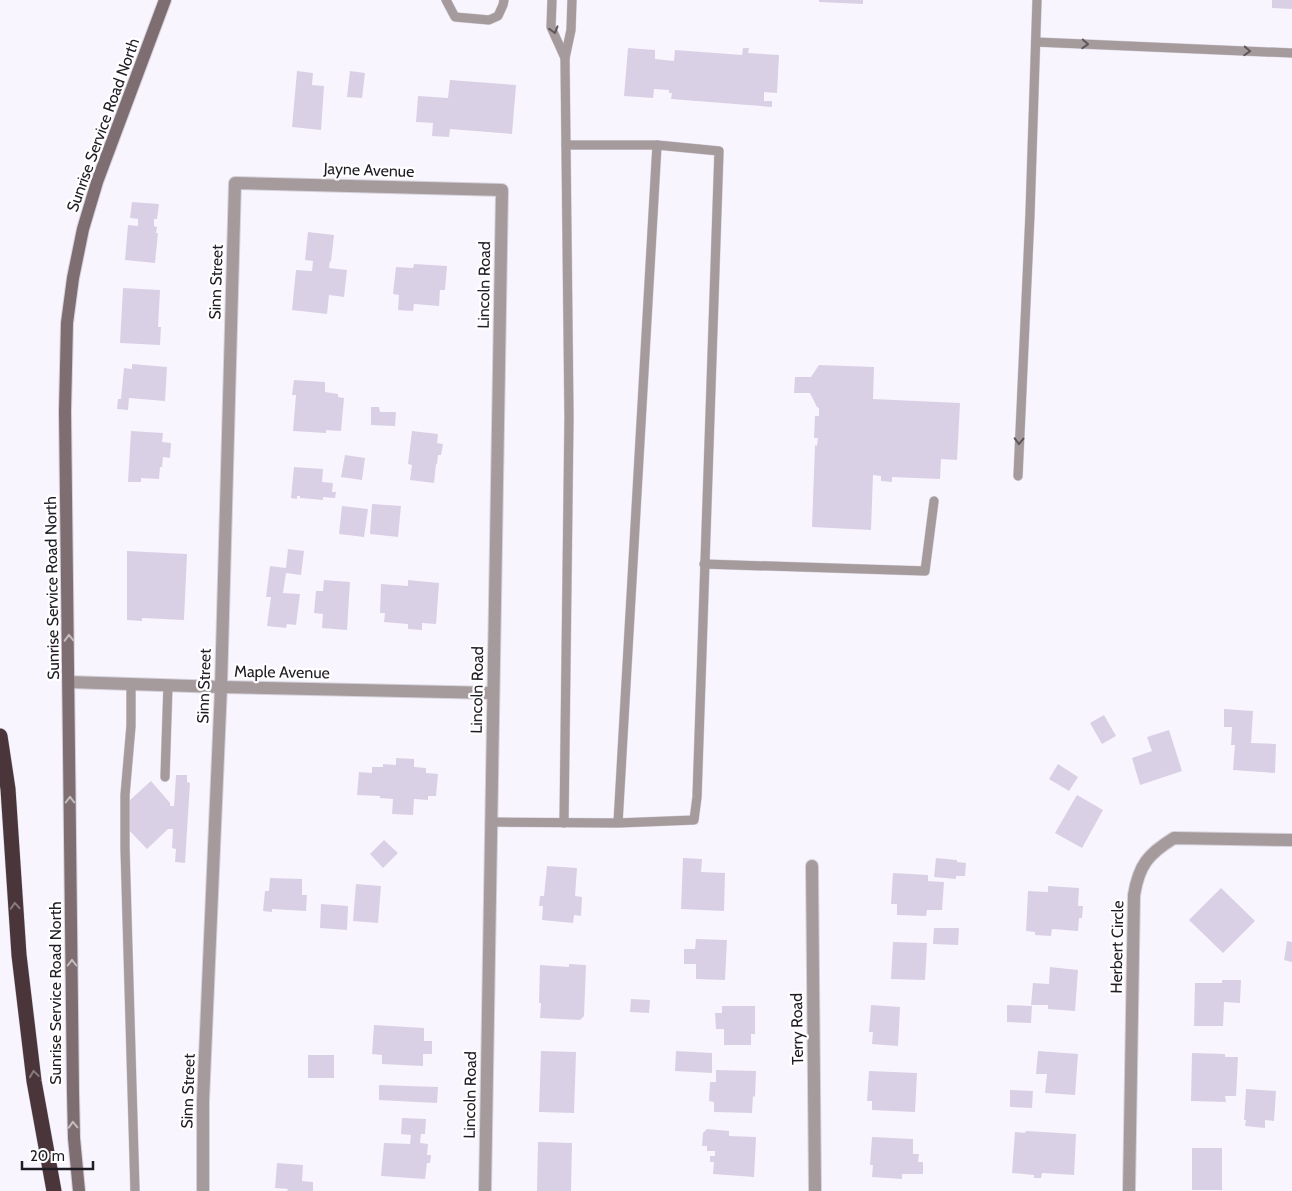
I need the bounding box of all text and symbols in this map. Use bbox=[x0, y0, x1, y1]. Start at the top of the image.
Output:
one-way arrow bbox=[548, 25, 558, 34]
street label: Sunrise Service Road North bbox=[63, 36, 143, 214]
one-way arrow bbox=[1082, 39, 1089, 49]
one-way arrow bbox=[1244, 46, 1252, 57]
street label: Jayne Avenue bbox=[322, 159, 415, 181]
street label: Lincoln Road bbox=[474, 241, 494, 329]
street label: Sinn Street bbox=[205, 243, 227, 320]
one-way arrow bbox=[1014, 437, 1024, 445]
street label: Sunrise Service Road North bbox=[41, 496, 63, 680]
one-way arrow bbox=[64, 633, 74, 641]
street label: Lincoln Road bbox=[467, 646, 487, 734]
street label: Sinn Street bbox=[193, 647, 215, 724]
street label: Maple Avenue bbox=[234, 662, 330, 682]
one-way arrow bbox=[65, 796, 75, 804]
street label: Herbert Circle bbox=[1107, 900, 1127, 994]
street label: Sunrise Service Road North bbox=[46, 901, 65, 1085]
one-way arrow bbox=[10, 902, 21, 910]
one-way arrow bbox=[66, 958, 77, 966]
street label: Terry Road bbox=[787, 993, 807, 1065]
street label: Lincoln Road bbox=[460, 1051, 480, 1139]
street label: Sinn Street bbox=[177, 1052, 199, 1129]
one-way arrow bbox=[29, 1070, 39, 1078]
one-way arrow bbox=[68, 1121, 79, 1129]
scale bar bbox=[22, 1138, 94, 1170]
text: 20 m bbox=[30, 1147, 65, 1165]

